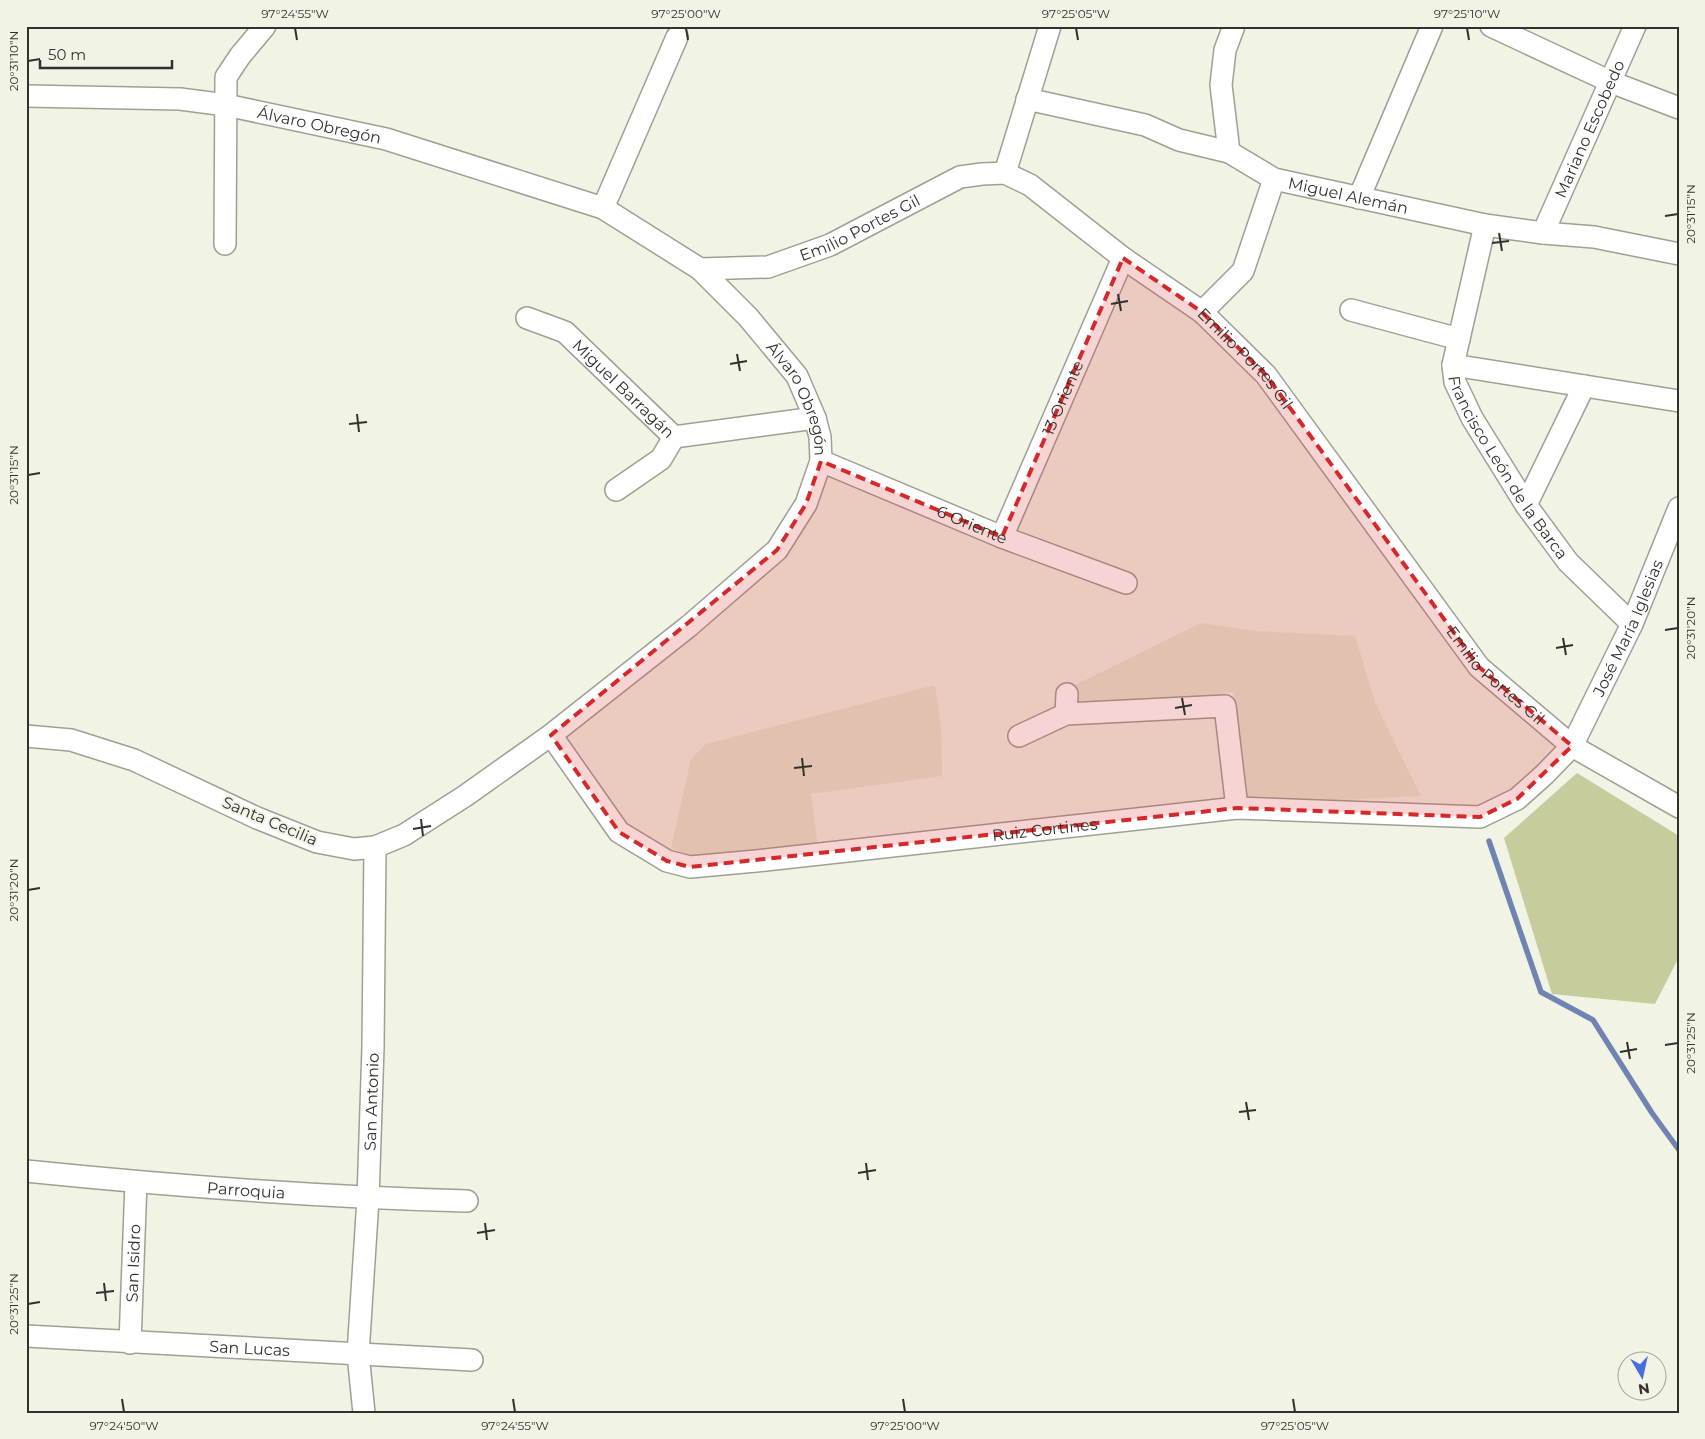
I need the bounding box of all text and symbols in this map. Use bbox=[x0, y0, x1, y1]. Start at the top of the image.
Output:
text: 97°24'55"W bbox=[261, 6, 329, 21]
text: 97°25'00"W bbox=[651, 6, 721, 21]
text: 97°25'05"W bbox=[1042, 6, 1110, 21]
text: 97°25'10"W bbox=[1434, 6, 1500, 21]
text: 20°31'10"N bbox=[6, 31, 21, 91]
scale bar bbox=[40, 38, 172, 70]
text: 50 m bbox=[48, 45, 86, 64]
street label: Mariano Escobedo bbox=[1550, 57, 1628, 201]
street label: Álvaro Obregón bbox=[256, 102, 383, 147]
street label: Miguel Alemán bbox=[1287, 173, 1410, 218]
text: 20°31'15"N bbox=[1683, 184, 1698, 244]
street label: Emilio Portes Gil bbox=[797, 190, 923, 265]
street label: Emilio Portes Gil bbox=[1194, 304, 1297, 413]
street label: Miguel Barragán bbox=[569, 335, 678, 442]
street label: Álvaro Obregón bbox=[763, 338, 830, 456]
street label: 13 Oriente bbox=[1038, 357, 1087, 438]
street label: Francisco León de la Barca bbox=[1445, 375, 1572, 563]
text: 20°31'15"N bbox=[6, 445, 21, 505]
street label: 6 Oriente bbox=[934, 501, 1010, 548]
street label: José María Iglesias bbox=[1588, 557, 1667, 700]
text: 20°31'20"N bbox=[1683, 597, 1698, 659]
street label: Emilio Portes Gil bbox=[1443, 622, 1549, 728]
street label: Santa Cecilia bbox=[219, 792, 321, 850]
street label: Ruiz Cortines bbox=[991, 814, 1099, 844]
text: 20°31'20"N bbox=[6, 859, 21, 921]
text: 20°31'25"N bbox=[1683, 1012, 1698, 1074]
street label: San Antonio bbox=[360, 1052, 382, 1151]
street label: Parroquia bbox=[206, 1178, 286, 1202]
street label: San Isidro bbox=[122, 1224, 144, 1303]
text: 20°31'25"N bbox=[6, 1273, 21, 1335]
street label: San Lucas bbox=[209, 1336, 291, 1360]
north arrow bbox=[1618, 1352, 1668, 1402]
text: N bbox=[1637, 1379, 1651, 1399]
text: 97°24'50"W bbox=[90, 1418, 159, 1433]
text: 97°24'55"W bbox=[481, 1418, 549, 1433]
text: 97°25'00"W bbox=[870, 1418, 940, 1433]
text: 97°25'05"W bbox=[1261, 1418, 1329, 1433]

